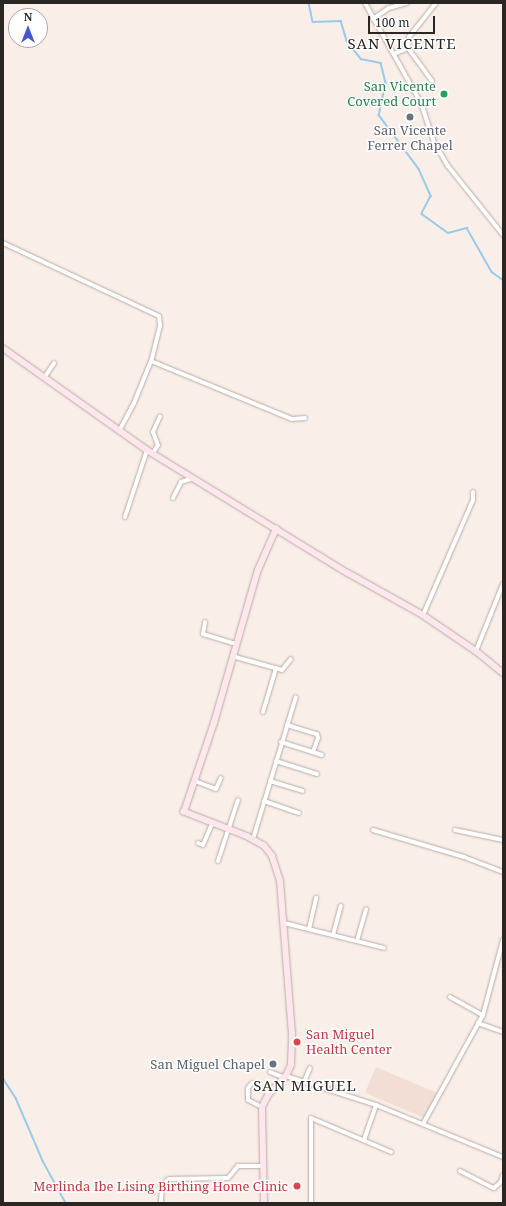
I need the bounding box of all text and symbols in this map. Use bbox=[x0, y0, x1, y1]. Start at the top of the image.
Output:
north arrow bbox=[8, 8, 48, 48]
scale bar bbox=[370, 8, 437, 34]
text: N bbox=[24, 9, 32, 24]
text: 100 m bbox=[375, 14, 410, 31]
district label: SAN VICENTE bbox=[348, 35, 456, 53]
place label: San Vicente Covered Court bbox=[347, 79, 436, 110]
marker: San Vicente Covered Court bbox=[439, 89, 449, 99]
marker: San Vicente Ferrer Chapel bbox=[405, 112, 415, 122]
place label: San Vicente Ferrer Chapel bbox=[367, 123, 453, 154]
place label: San Miguel Health Center bbox=[306, 1027, 392, 1058]
marker: San Miguel Health Center bbox=[291, 1036, 303, 1048]
place label: San Miguel Chapel bbox=[150, 1056, 265, 1072]
marker: San Miguel Chapel bbox=[268, 1059, 278, 1069]
district label: SAN MIGUEL bbox=[253, 1077, 357, 1095]
place label: Merlinda Ibe Lising Birthing Home Clinic bbox=[33, 1178, 288, 1194]
marker: Merlinda Ibe Lising Birthing Home Clinic bbox=[291, 1180, 303, 1192]

